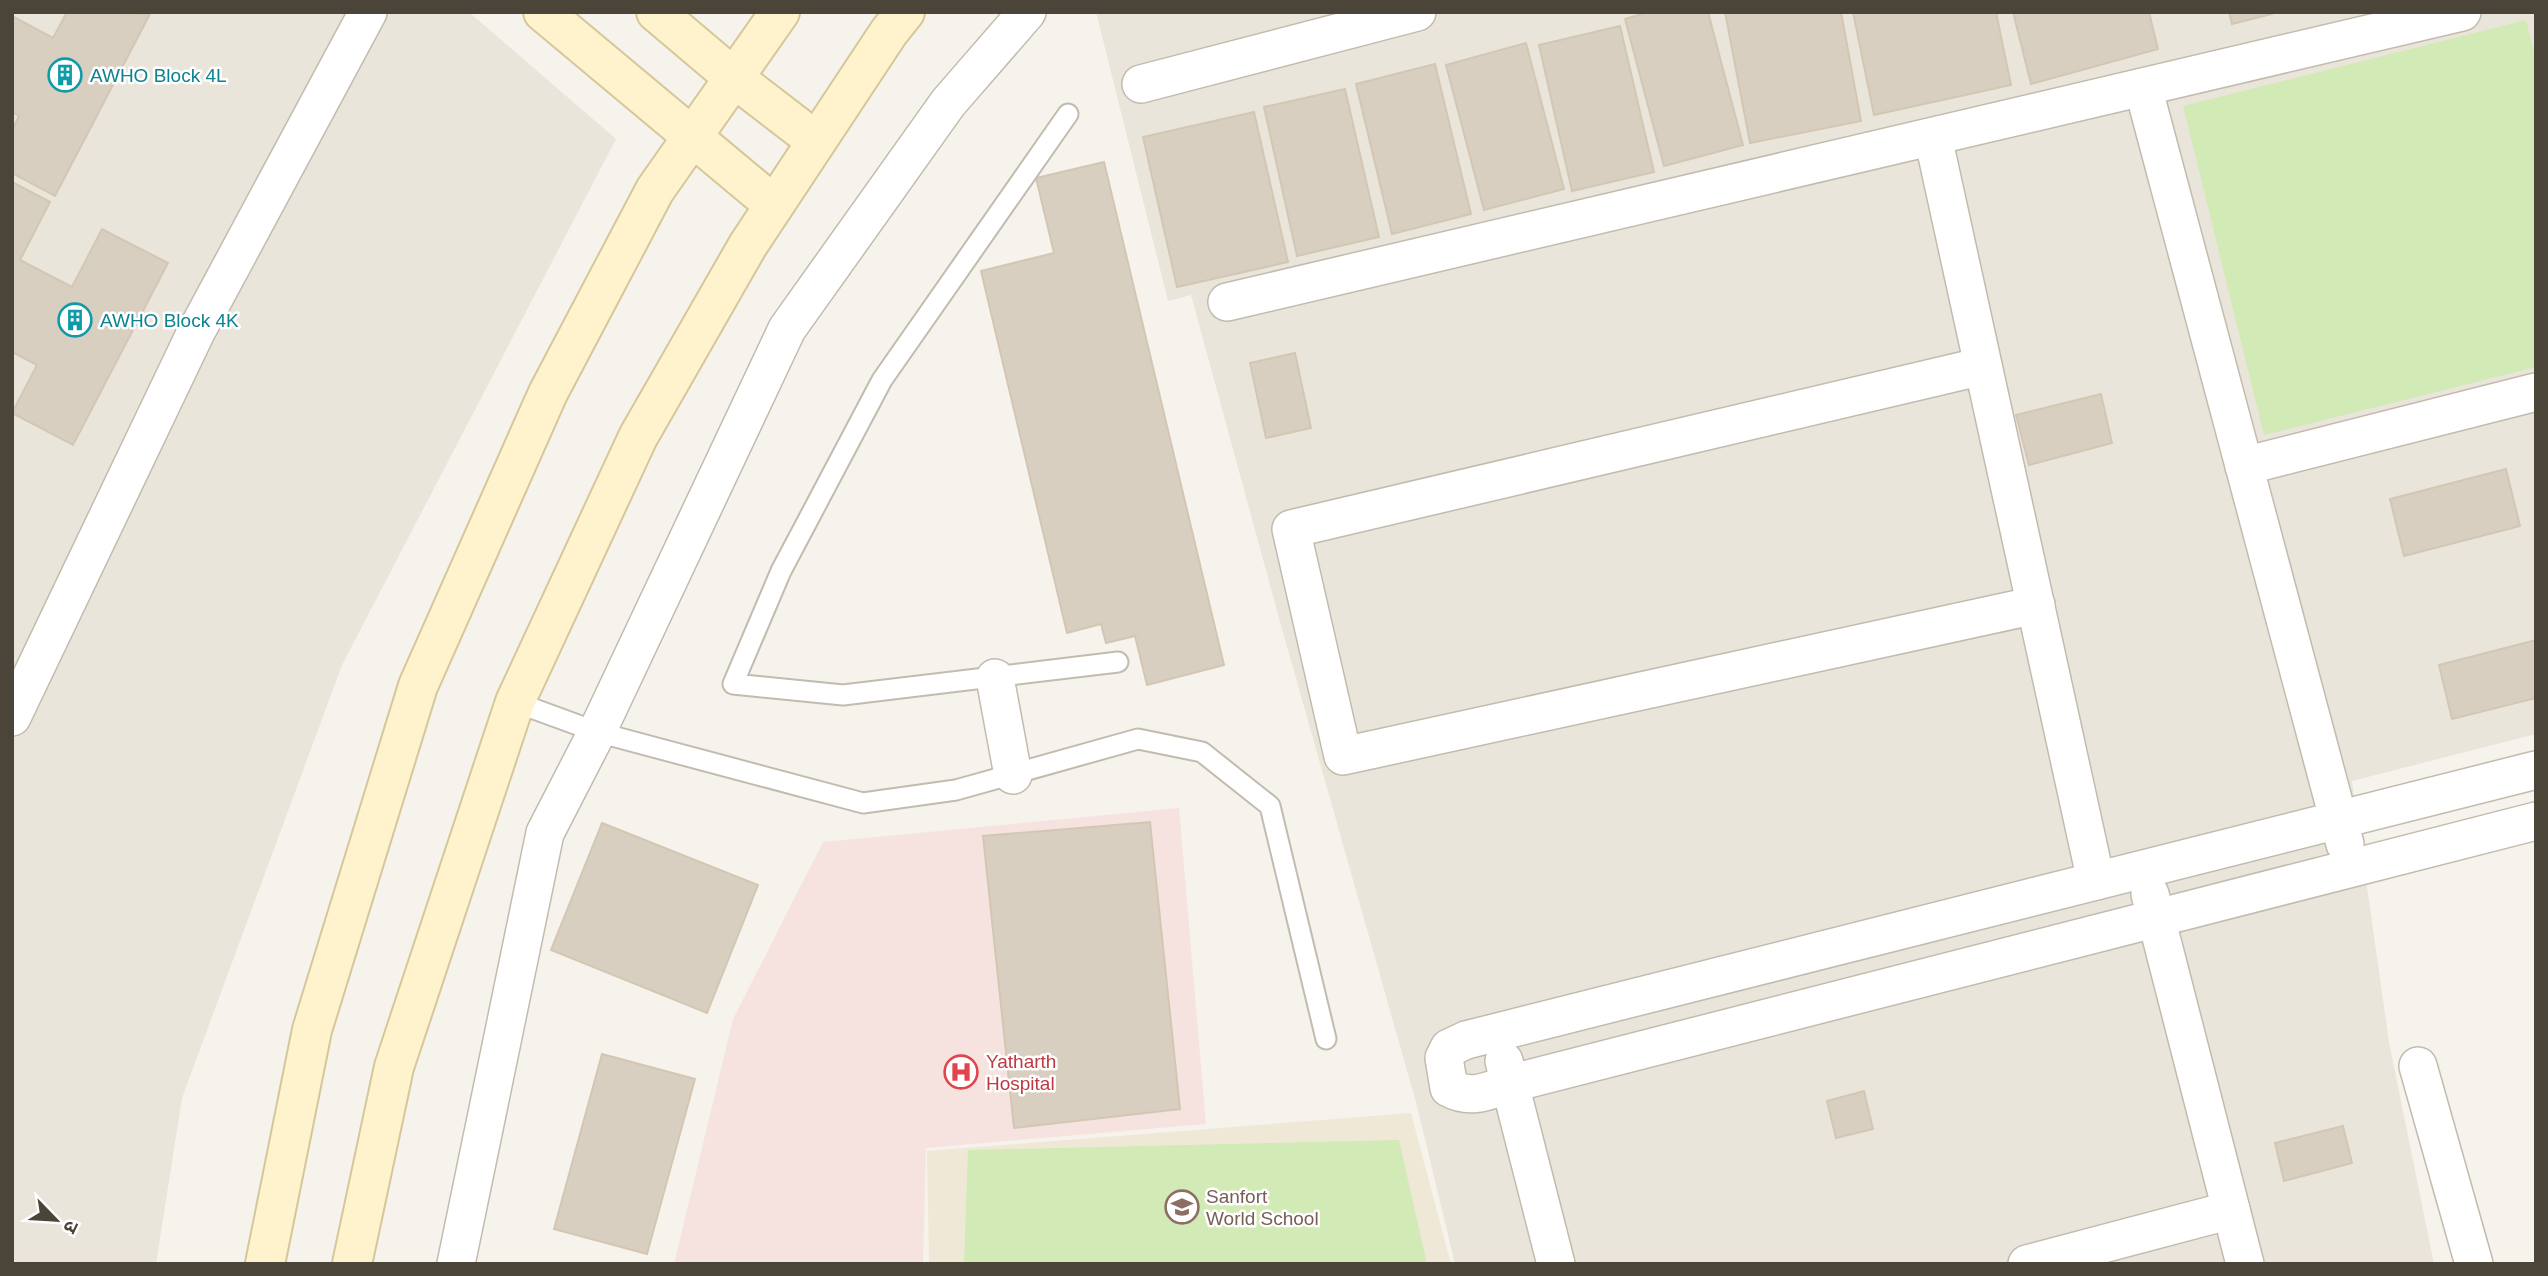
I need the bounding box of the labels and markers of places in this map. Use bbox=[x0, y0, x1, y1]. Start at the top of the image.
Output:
building icon: AWHO Block 4L bbox=[46, 56, 84, 94]
place label: AWHO Block 4L bbox=[90, 65, 227, 86]
building icon: AWHO Block 4K bbox=[56, 301, 94, 339]
place label: AWHO Block 4K bbox=[100, 310, 239, 331]
place label: Yatharth Hospital bbox=[986, 1051, 1056, 1094]
hospital icon: Yatharth Hospital bbox=[942, 1053, 980, 1091]
place label: Sanfort World School bbox=[1206, 1186, 1319, 1229]
school or university icon: Sanfort World School bbox=[1163, 1188, 1201, 1226]

